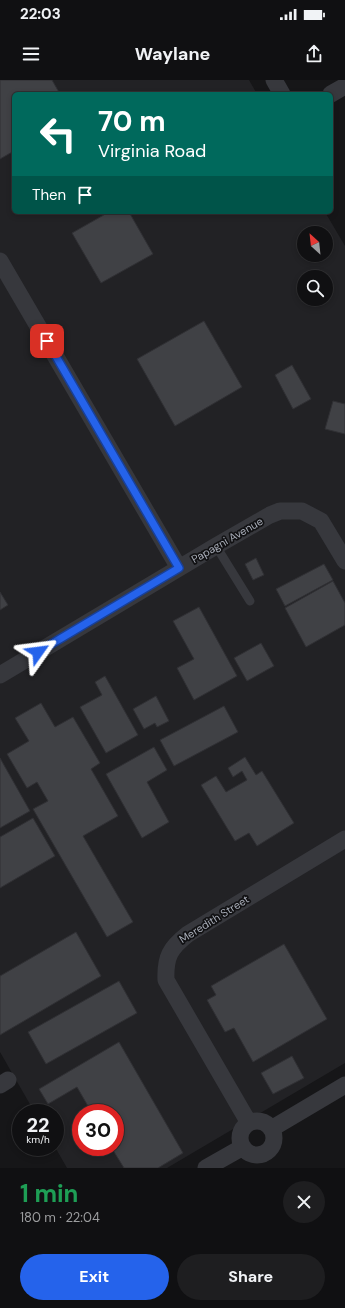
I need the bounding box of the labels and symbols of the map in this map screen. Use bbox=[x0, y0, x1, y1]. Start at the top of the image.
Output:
north arrow bbox=[297, 226, 333, 262]
pin bbox=[30, 324, 64, 358]
street label: Papagni Avenue bbox=[189, 514, 265, 566]
position arrow bbox=[17, 631, 59, 673]
street label: Meredith Street bbox=[176, 892, 252, 946]
speed limit sign: 30 bbox=[72, 1104, 124, 1156]

